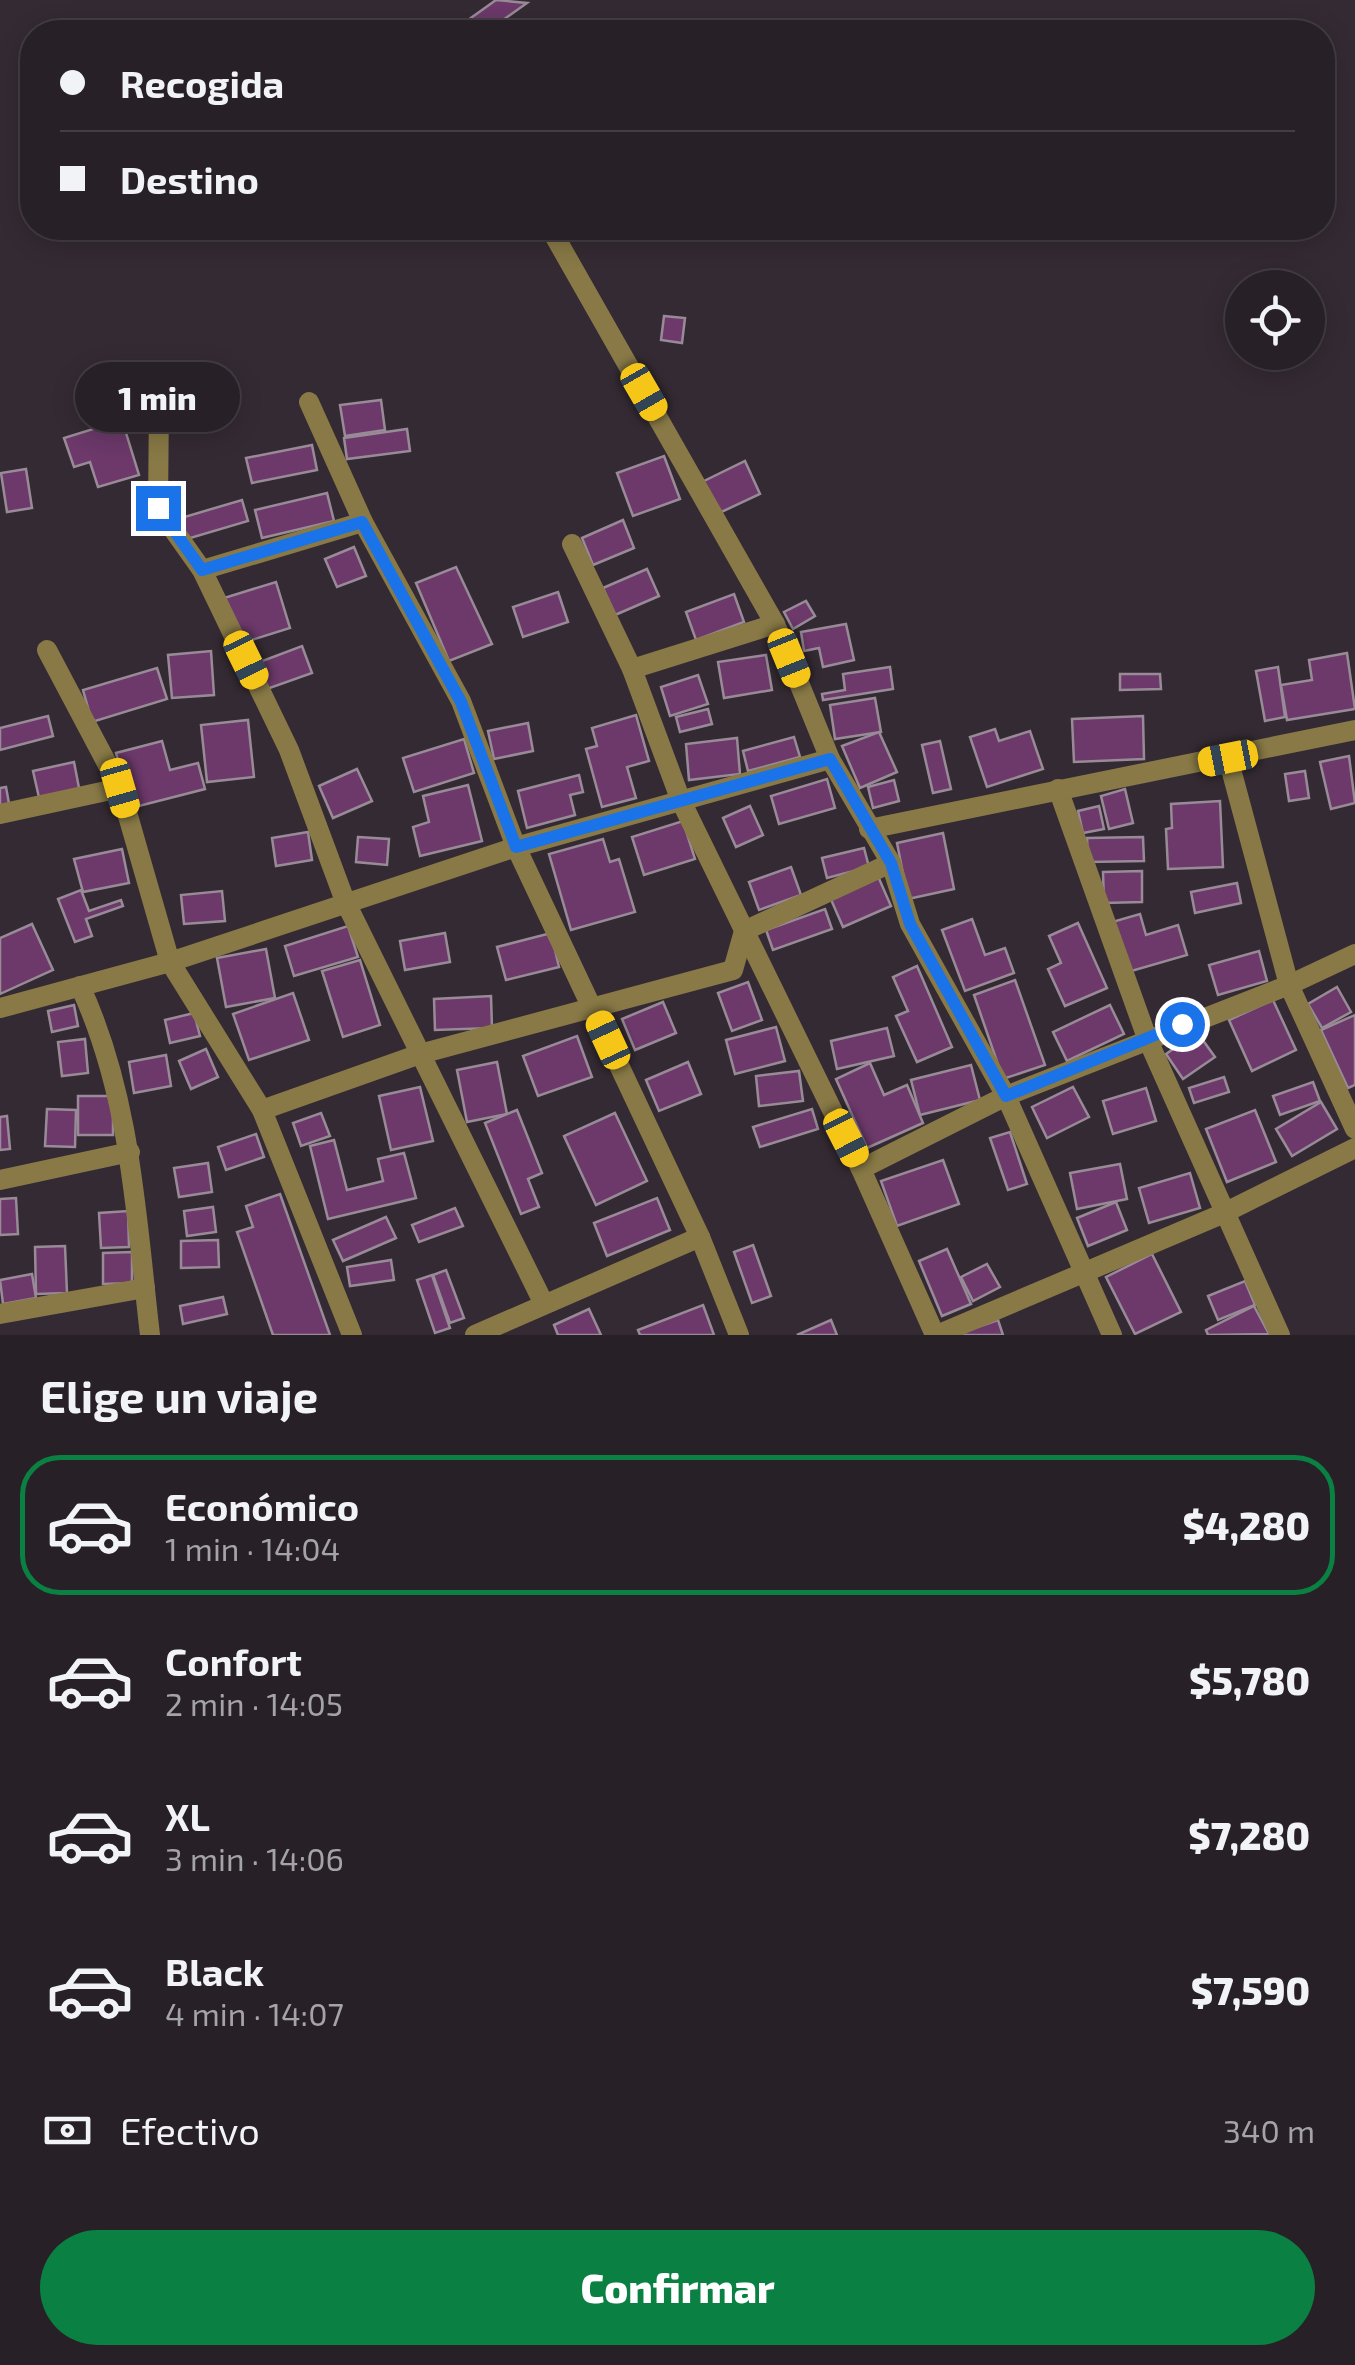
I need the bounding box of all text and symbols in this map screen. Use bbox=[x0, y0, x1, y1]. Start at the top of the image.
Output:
text: Recogida bbox=[120, 60, 284, 106]
text: Destino bbox=[120, 156, 259, 202]
map controls bbox=[1225, 270, 1325, 370]
button: locate bbox=[1225, 270, 1325, 370]
car bbox=[616, 359, 672, 425]
callout: 1 min bbox=[76, 363, 240, 433]
text: 1 min bbox=[118, 378, 197, 416]
route end bbox=[136, 486, 181, 531]
car bbox=[764, 625, 814, 691]
car bbox=[219, 626, 273, 694]
car bbox=[1196, 738, 1260, 778]
car bbox=[97, 755, 143, 821]
route start bbox=[1160, 1002, 1205, 1047]
car bbox=[582, 1006, 634, 1074]
car bbox=[819, 1104, 873, 1172]
text: Elige un viaje bbox=[40, 1368, 318, 1422]
icon: car bbox=[45, 1480, 135, 1570]
text: Económico bbox=[165, 1483, 359, 1529]
text: $4,280 bbox=[1183, 1502, 1310, 1548]
text: 1 min · 14:04 bbox=[165, 1529, 340, 1567]
icon: car bbox=[45, 1635, 135, 1725]
text: Confort bbox=[165, 1638, 302, 1684]
text: $5,780 bbox=[1189, 1657, 1310, 1703]
text: 2 min · 14:05 bbox=[165, 1684, 343, 1722]
icon: car bbox=[45, 1790, 135, 1880]
text: XL bbox=[165, 1793, 210, 1839]
text: $7,280 bbox=[1188, 1812, 1310, 1858]
text: 3 min · 14:06 bbox=[165, 1839, 344, 1877]
icon: car bbox=[45, 1945, 135, 2035]
text: Black bbox=[165, 1948, 264, 1994]
text: $7,590 bbox=[1191, 1967, 1310, 2013]
text: 4 min · 14:07 bbox=[165, 1994, 344, 2032]
icon: cash bbox=[40, 2103, 95, 2158]
text: Efectivo bbox=[120, 2107, 260, 2153]
text: 340 m bbox=[1223, 2111, 1315, 2149]
button: Confirmar bbox=[40, 2230, 1315, 2345]

